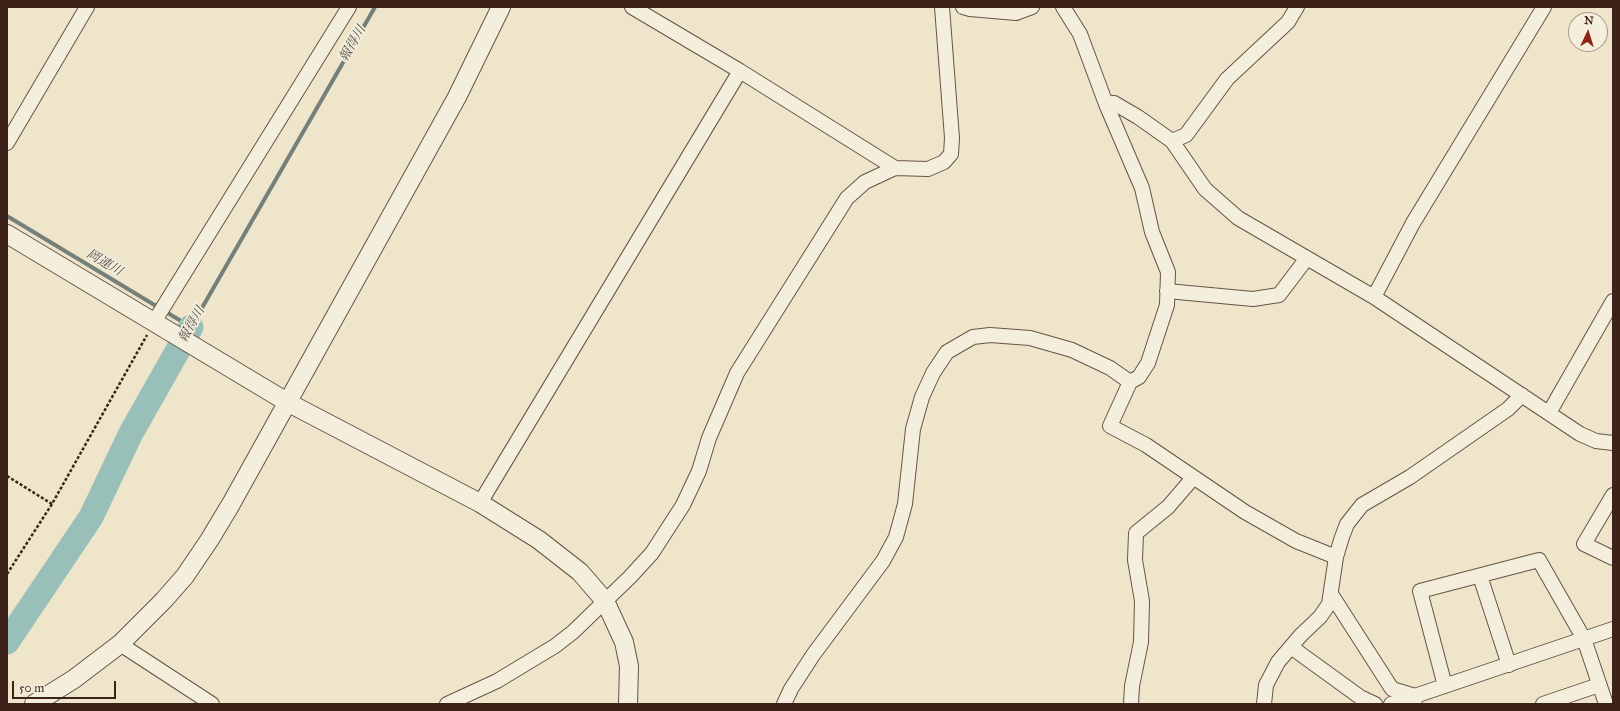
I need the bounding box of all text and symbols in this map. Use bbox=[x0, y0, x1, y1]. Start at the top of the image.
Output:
north arrow bbox=[1568, 12, 1608, 52]
text: N bbox=[1584, 14, 1594, 27]
water label: 報得川 bbox=[336, 23, 370, 65]
water label: 岡連川 bbox=[83, 246, 125, 280]
water label: 報得川 bbox=[175, 304, 209, 346]
scale bar bbox=[14, 673, 118, 699]
text: 50 m bbox=[19, 681, 44, 695]

